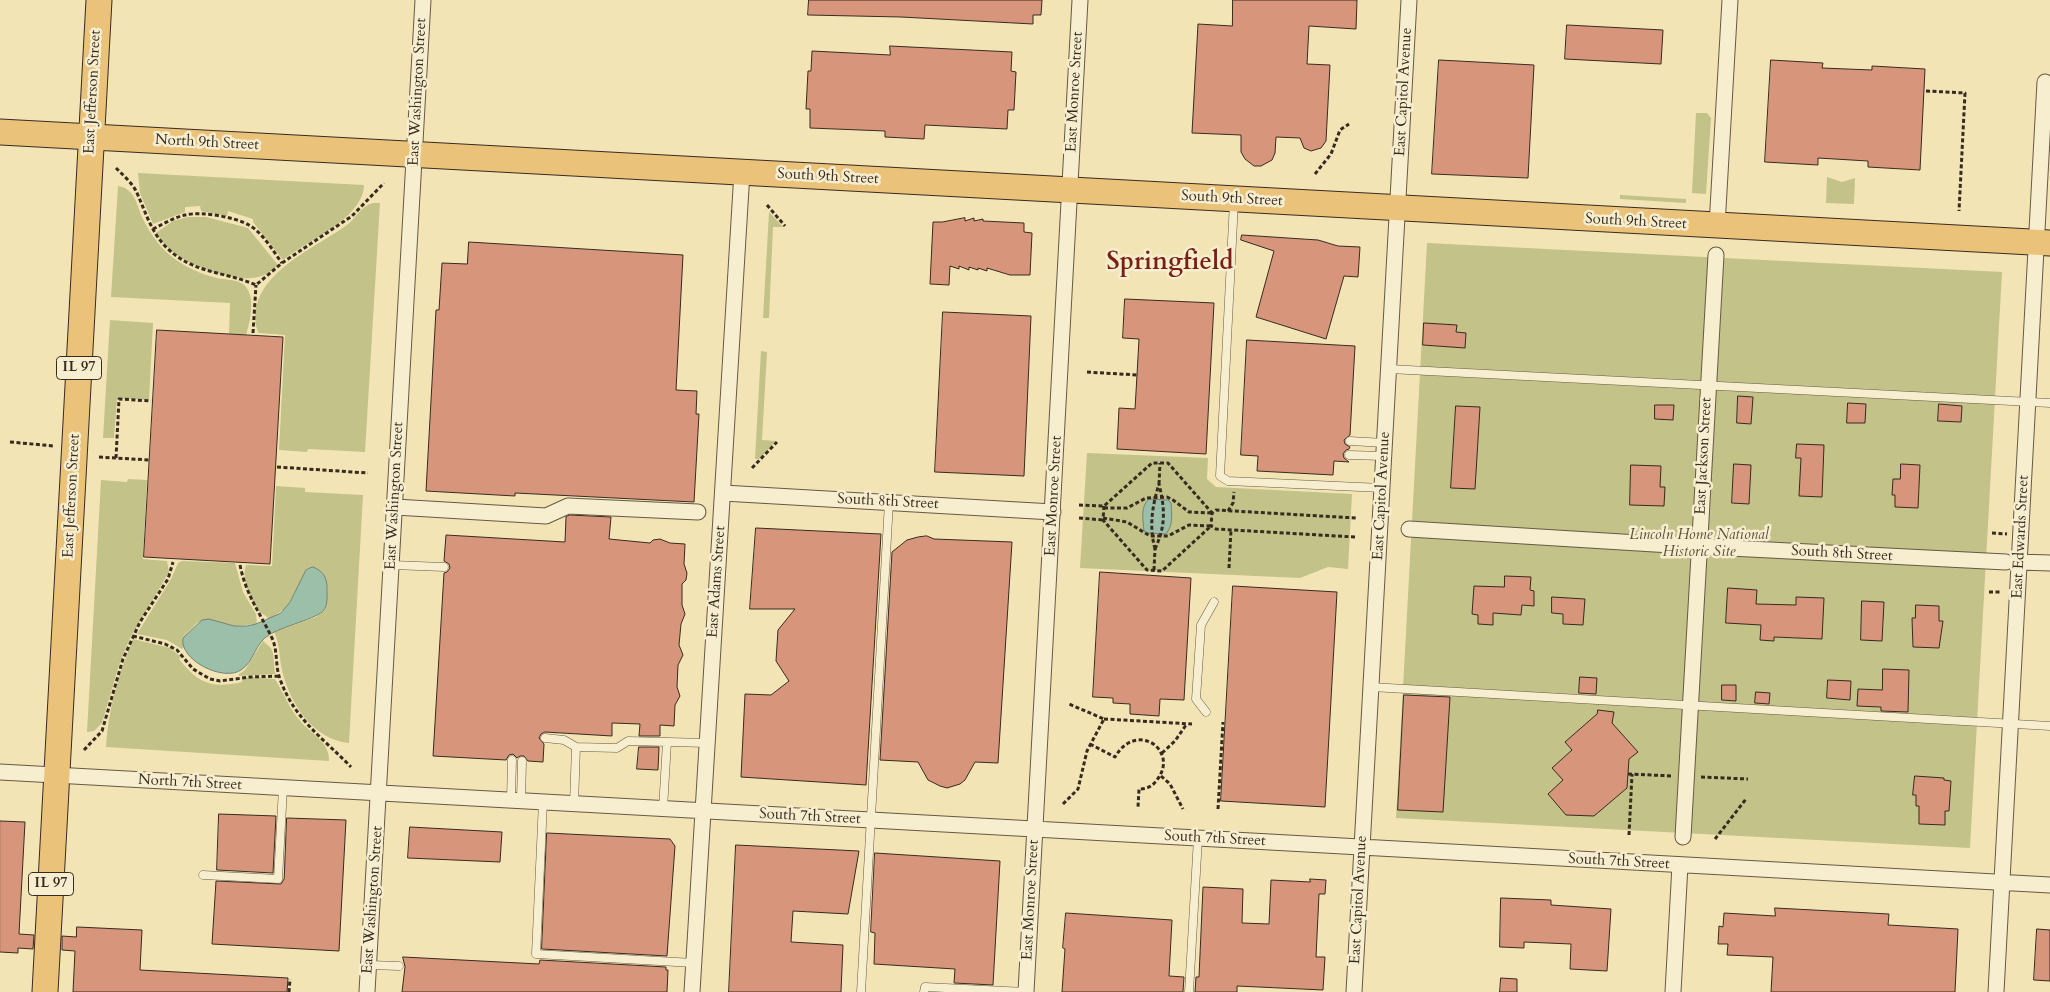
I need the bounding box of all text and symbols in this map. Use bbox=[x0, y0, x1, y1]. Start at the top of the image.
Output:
street label: East Washington Street bbox=[405, 17, 431, 167]
street label: East Capitol Avenue bbox=[1392, 27, 1416, 157]
street label: East Jefferson Street bbox=[81, 29, 105, 155]
street label: East Monroe Street bbox=[1063, 31, 1087, 153]
street label: North 9th Street bbox=[155, 131, 259, 155]
street label: South 9th Street bbox=[777, 165, 879, 189]
street label: South 9th Street bbox=[1181, 187, 1283, 211]
street label: South 9th Street bbox=[1585, 210, 1687, 234]
district label: Springfield bbox=[1107, 248, 1233, 278]
road number: IL 97 bbox=[56, 356, 102, 379]
street label: East Jackson Street bbox=[1692, 397, 1716, 515]
street label: East Washington Street bbox=[382, 421, 408, 571]
street label: East Capitol Avenue bbox=[1370, 431, 1394, 561]
street label: East Jefferson Street bbox=[60, 433, 84, 559]
street label: East Monroe Street bbox=[1042, 435, 1066, 557]
street label: East Edwards Street bbox=[2009, 475, 2033, 599]
street label: South 8th Street bbox=[837, 490, 939, 514]
street label: East Adams Street bbox=[704, 525, 730, 639]
park label: Lincoln Home National Historic Site bbox=[1629, 527, 1769, 562]
street label: South 8th Street bbox=[1791, 542, 1893, 566]
street label: North 7th Street bbox=[138, 771, 242, 795]
street label: South 7th Street bbox=[759, 805, 861, 829]
street label: East Washington Street bbox=[359, 825, 387, 975]
street label: South 7th Street bbox=[1164, 827, 1266, 851]
street label: East Capitol Avenue bbox=[1347, 835, 1371, 965]
street label: East Monroe Street bbox=[1019, 839, 1043, 961]
street label: South 7th Street bbox=[1568, 850, 1670, 874]
road number: IL 97 bbox=[28, 872, 74, 896]

